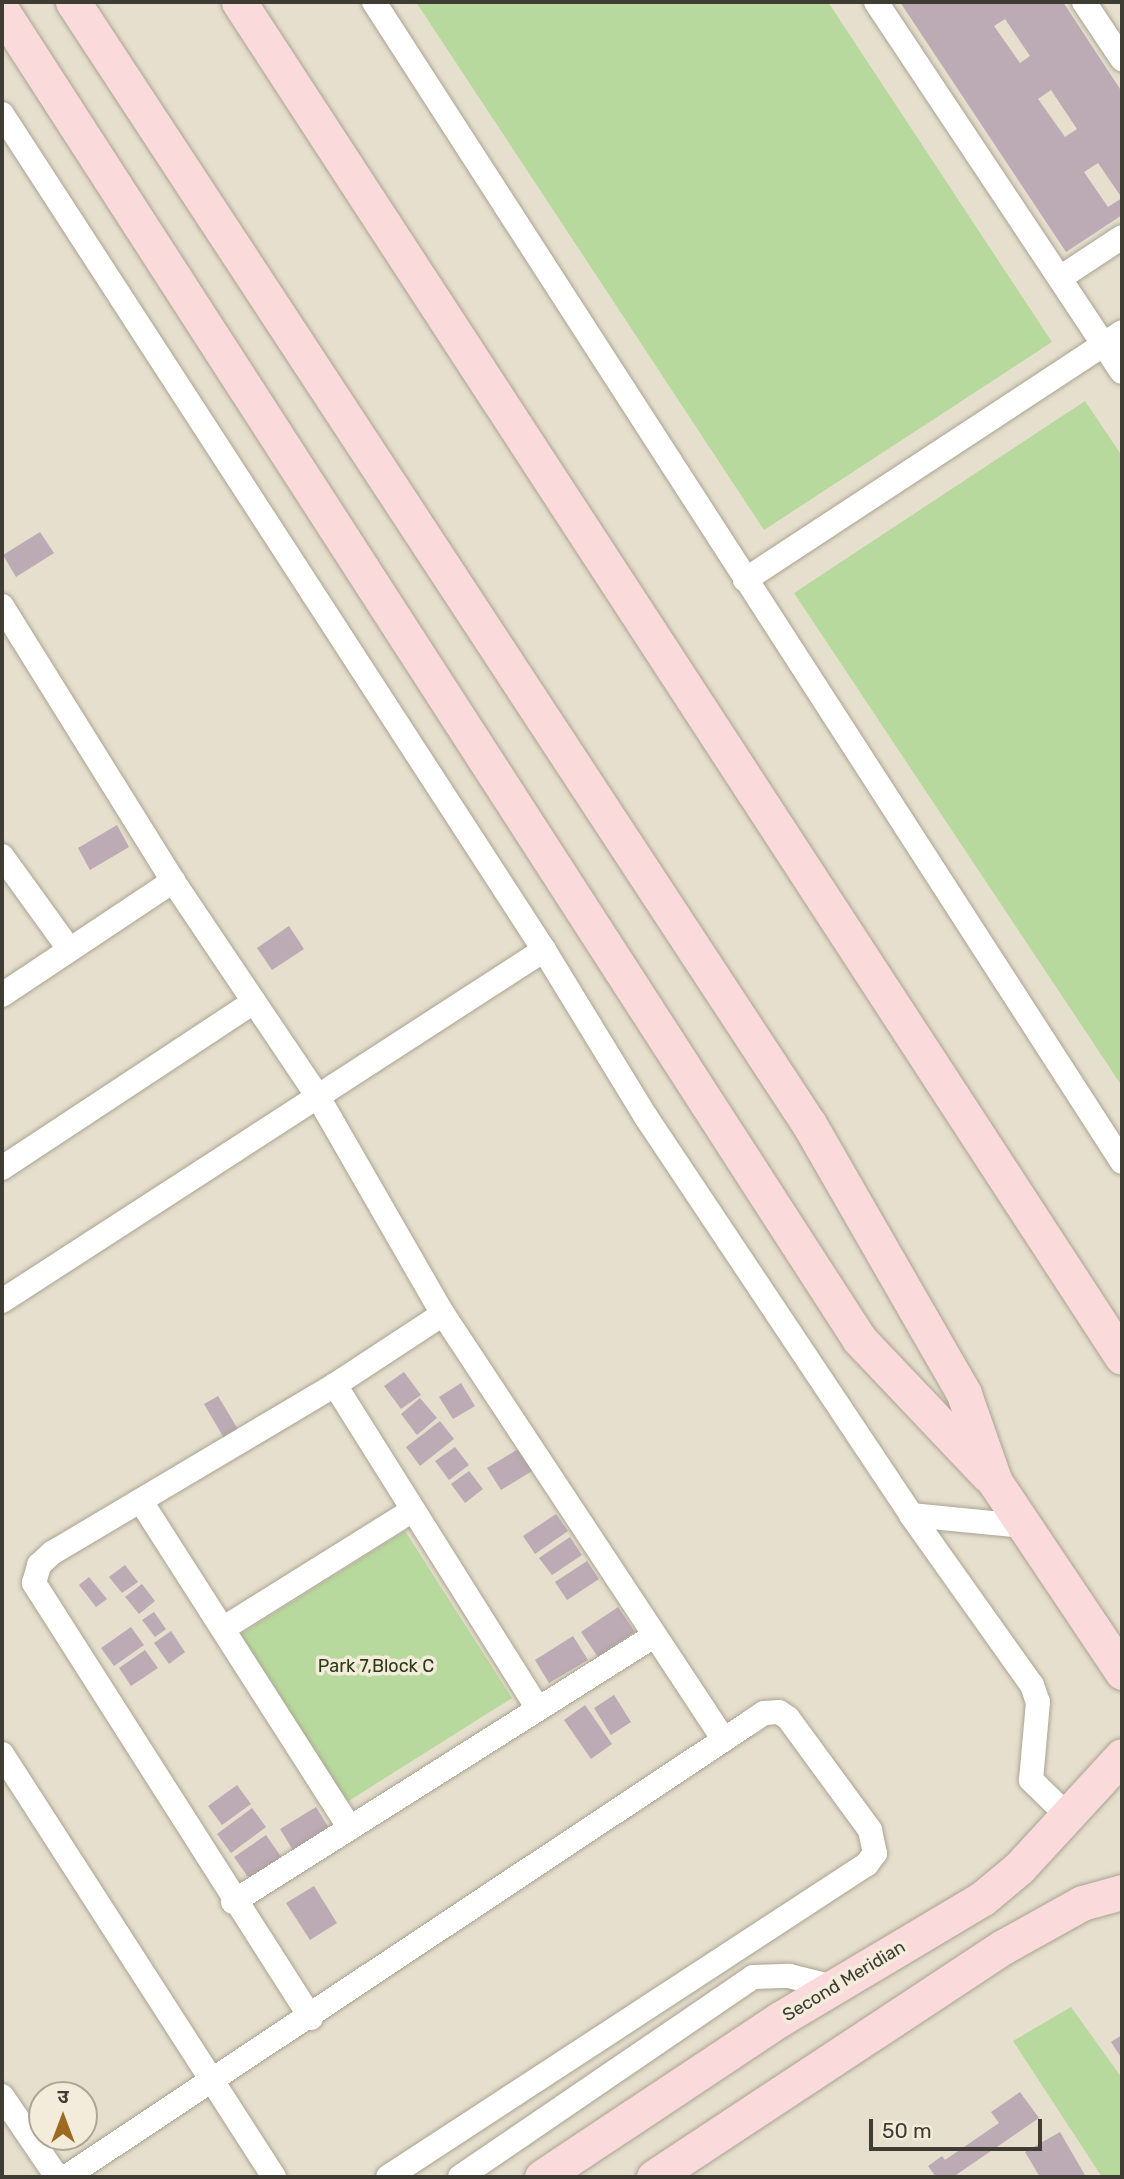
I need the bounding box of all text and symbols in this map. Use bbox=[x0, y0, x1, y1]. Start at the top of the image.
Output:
park label: Park 7,Block C bbox=[318, 1655, 434, 1677]
street label: Second Meridian bbox=[779, 1936, 909, 2026]
north arrow bbox=[28, 2081, 98, 2151]
text: उ bbox=[57, 2085, 69, 2108]
scale bar bbox=[872, 2106, 1045, 2150]
text: 50 m bbox=[882, 2118, 932, 2143]

